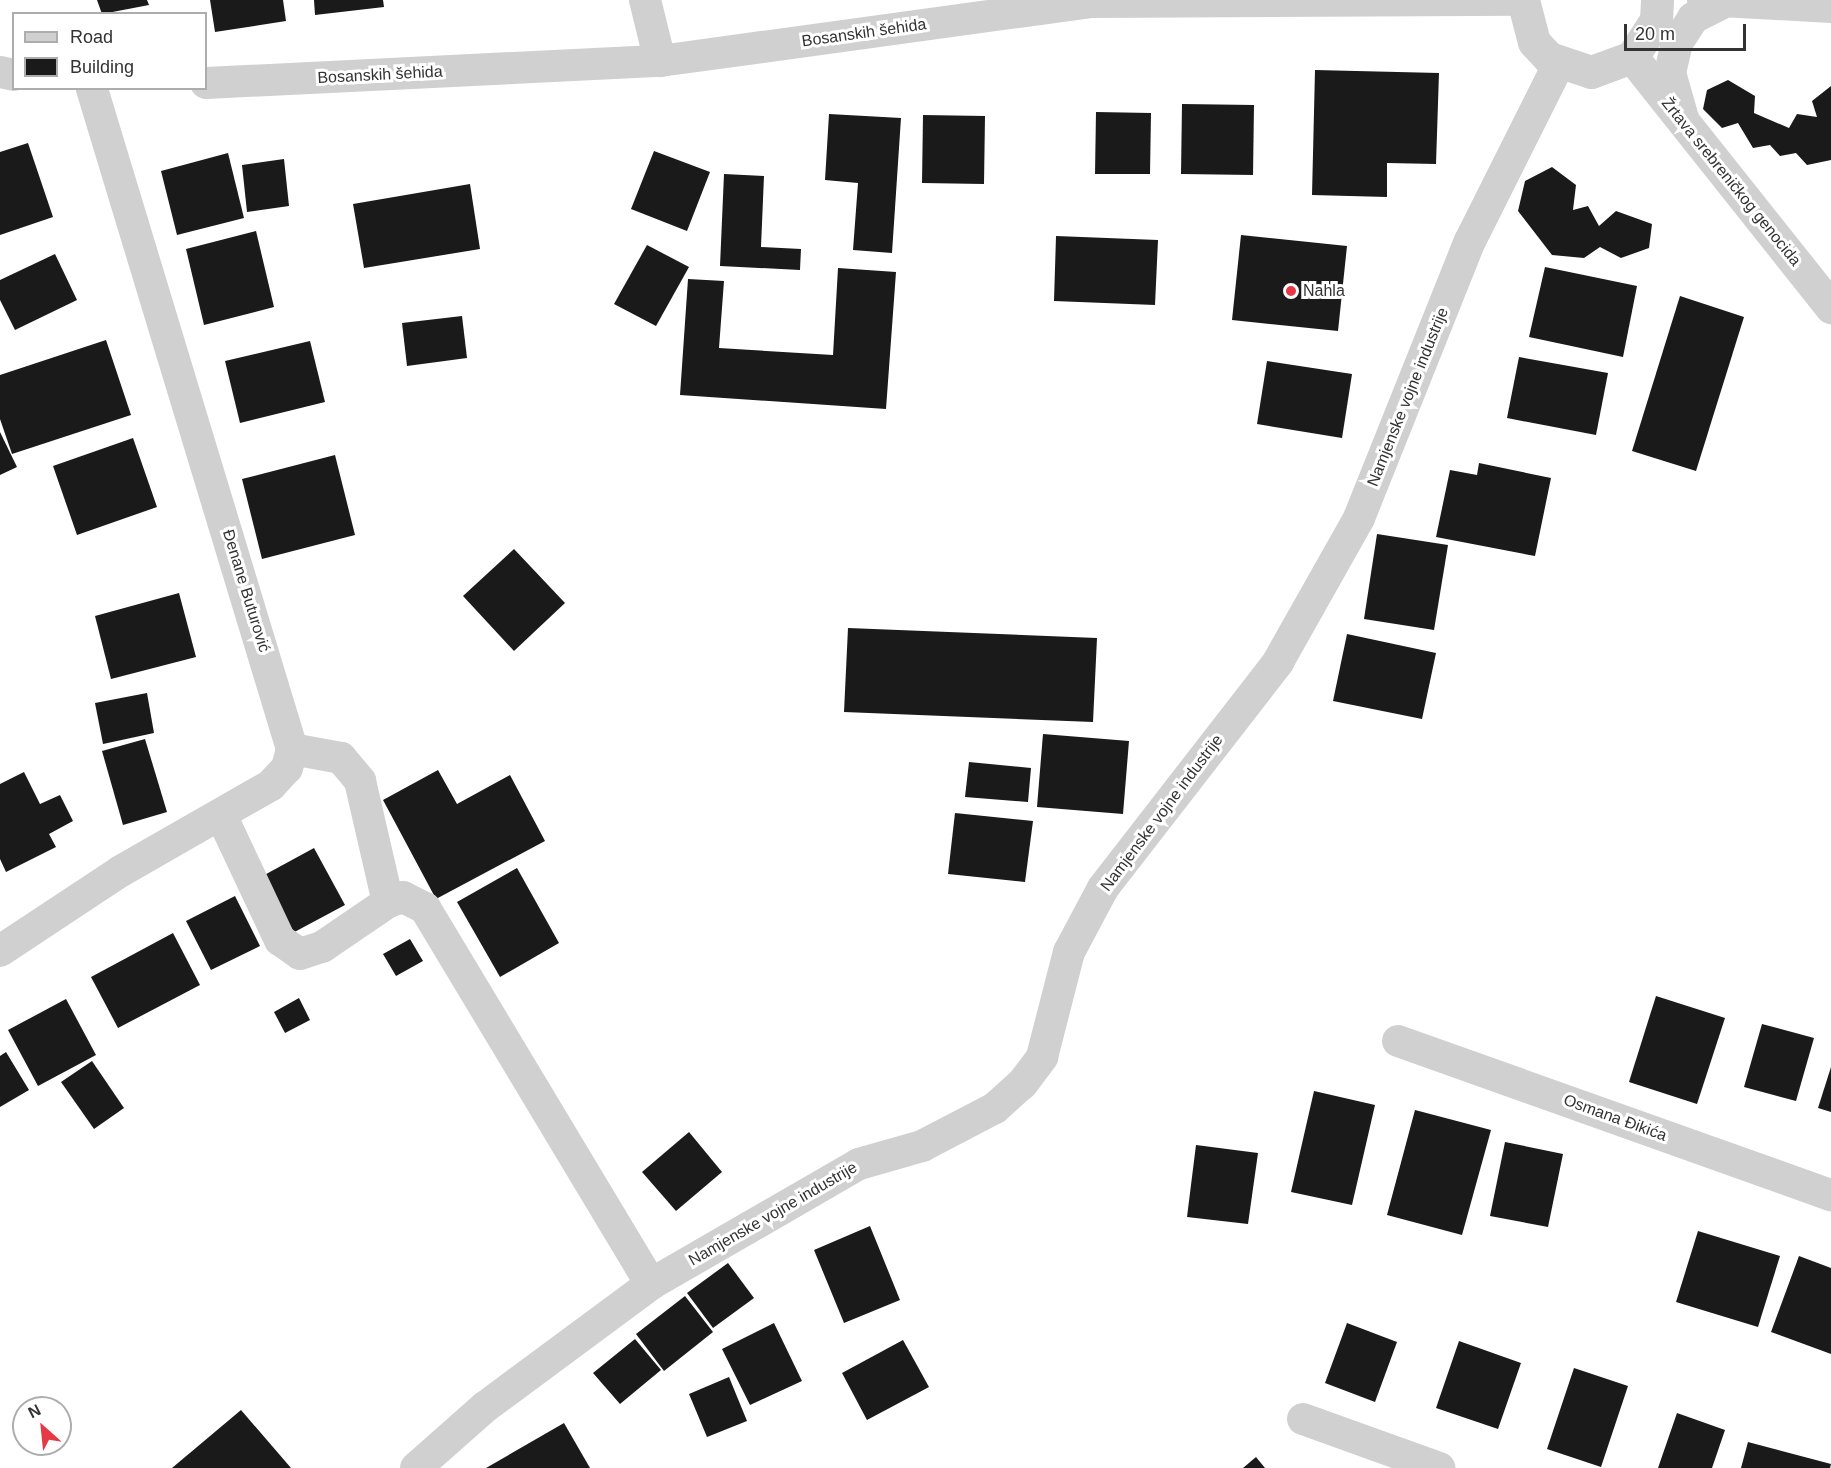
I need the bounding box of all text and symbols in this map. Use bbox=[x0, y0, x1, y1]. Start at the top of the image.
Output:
legend bbox=[12, 12, 207, 90]
scale bar bbox=[1627, 12, 1748, 50]
street label: Bosanskih šehida bbox=[801, 15, 927, 51]
text: 20 m bbox=[1635, 24, 1675, 44]
text: Road bbox=[70, 27, 113, 47]
text: Building bbox=[70, 57, 134, 77]
street label: Bosanskih šehida bbox=[317, 62, 443, 88]
street label: Žrtava srebreničkog genocida bbox=[1657, 94, 1805, 270]
place label: Nahla bbox=[1303, 281, 1345, 301]
marker: Nahla bbox=[1284, 284, 1298, 298]
street label: Namjenske vojne industrije bbox=[1363, 305, 1453, 489]
street label: Đenane Buturović bbox=[218, 527, 274, 655]
street label: Namjenske vojne industrije bbox=[1097, 731, 1227, 895]
street label: Osmana Đikića bbox=[1561, 1090, 1669, 1146]
street label: Namjenske vojne industrije bbox=[685, 1158, 861, 1270]
north arrow bbox=[12, 1396, 72, 1456]
text: N bbox=[25, 1401, 44, 1421]

